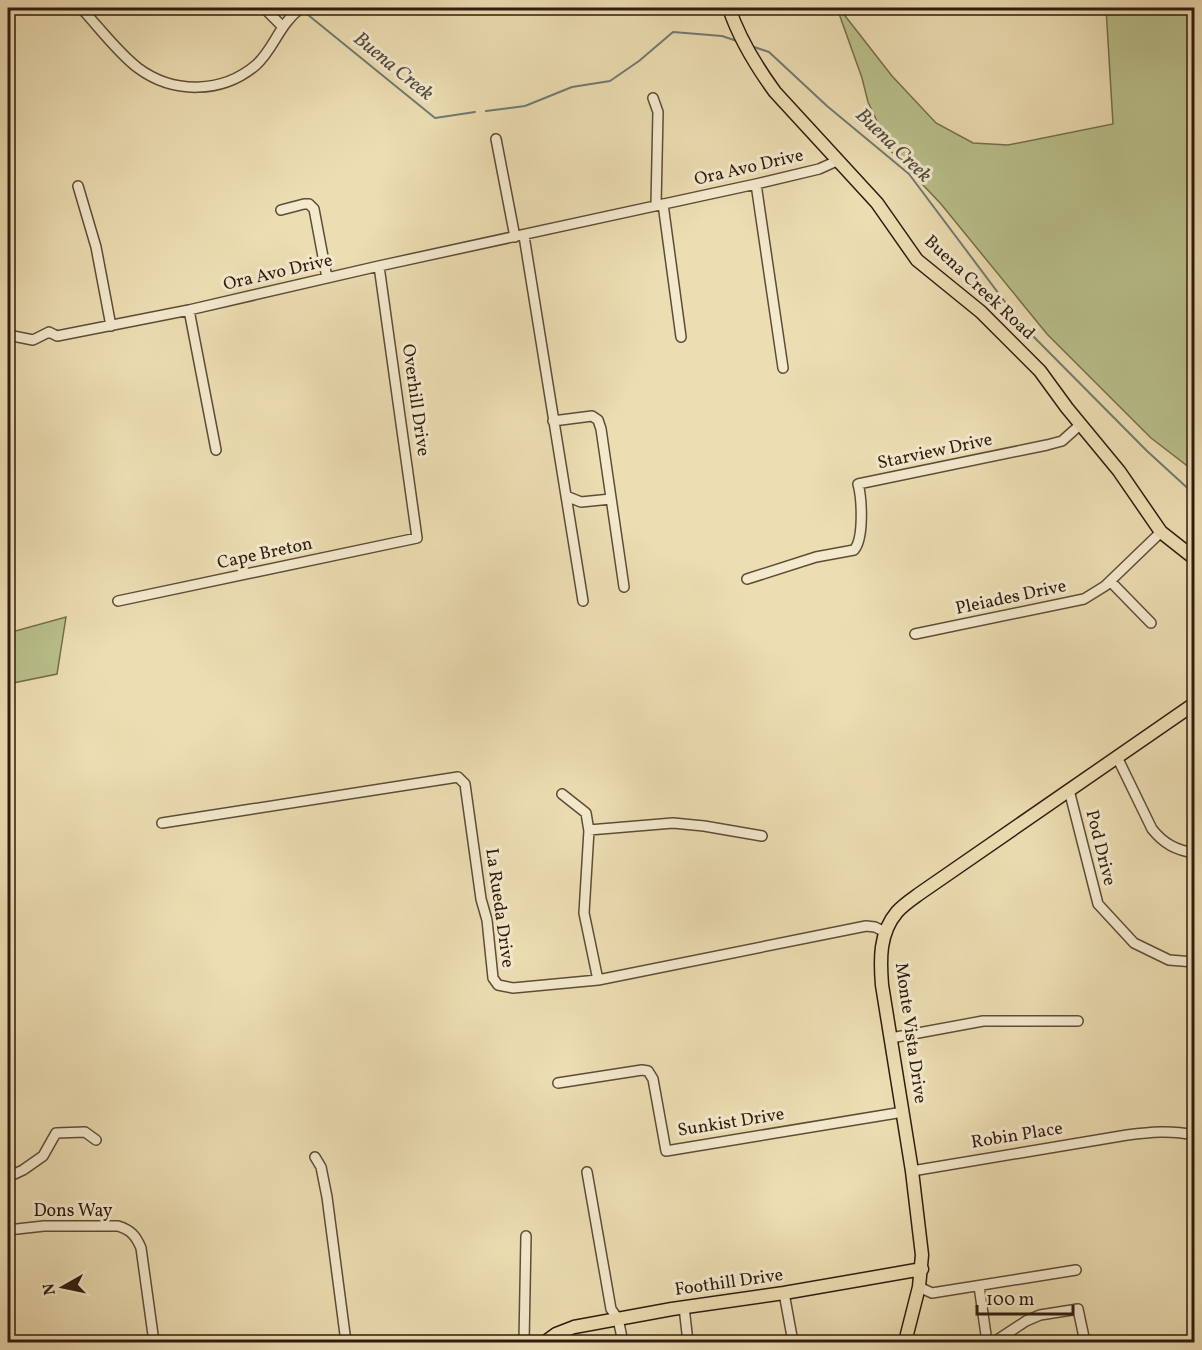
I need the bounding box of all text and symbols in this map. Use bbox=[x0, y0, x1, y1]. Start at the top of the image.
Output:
water label: Buena Creek bbox=[347, 26, 439, 108]
water label: Buena Creek bbox=[849, 102, 937, 190]
street label: Ora Avo Drive bbox=[692, 143, 806, 193]
street label: Buena Creek Road bbox=[918, 230, 1040, 346]
street label: Ora Avo Drive bbox=[221, 248, 335, 298]
street label: Overhill Drive bbox=[395, 342, 435, 458]
street label: Starview Drive bbox=[875, 428, 995, 476]
street label: Cape Breton bbox=[215, 532, 315, 576]
street label: Pleiades Drive bbox=[953, 574, 1069, 622]
street label: Pod Drive bbox=[1079, 807, 1121, 889]
street label: La Rueda Drive bbox=[478, 847, 520, 969]
street label: Monte Vista Drive bbox=[888, 961, 932, 1105]
street label: Sunkist Drive bbox=[676, 1102, 786, 1144]
street label: Robin Place bbox=[969, 1116, 1065, 1156]
street label: Dons Way bbox=[33, 1199, 113, 1224]
north arrow bbox=[33, 1257, 93, 1317]
street label: Foothill Drive bbox=[673, 1263, 785, 1303]
scale bar bbox=[977, 1278, 1073, 1316]
text: N bbox=[38, 1281, 62, 1296]
text: 100 m bbox=[986, 1288, 1035, 1313]

